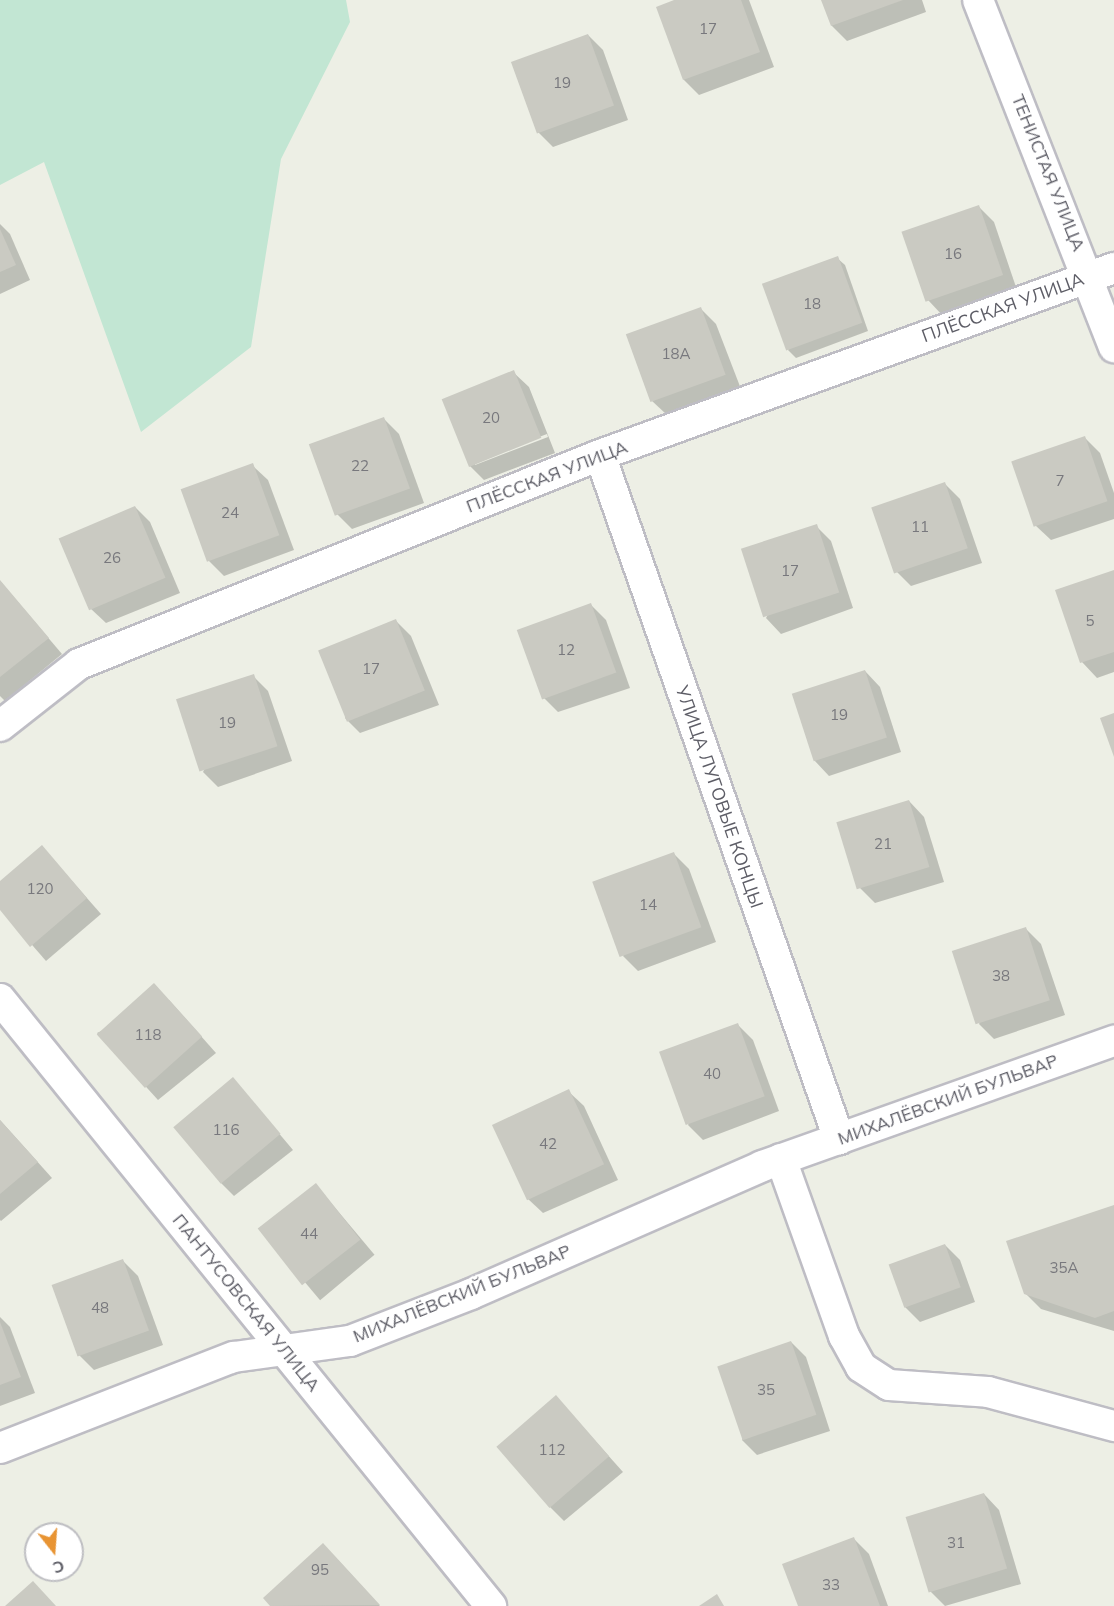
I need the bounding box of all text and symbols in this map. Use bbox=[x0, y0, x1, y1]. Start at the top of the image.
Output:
house number: 17 bbox=[699, 20, 717, 38]
house number: 19 bbox=[553, 74, 571, 92]
street label: ТЕНИСТАЯ УЛИЦА bbox=[1007, 91, 1089, 255]
house number: 16 bbox=[944, 245, 962, 263]
street label: ПЛЁССКАЯ УЛИЦА bbox=[919, 269, 1087, 347]
house number: 18 bbox=[803, 295, 821, 313]
house number: 18А bbox=[661, 345, 691, 363]
house number: 20 bbox=[482, 409, 500, 427]
street label: ПЛЁССКАЯ УЛИЦА bbox=[463, 436, 631, 518]
house number: 22 bbox=[351, 457, 369, 475]
house number: 7 bbox=[1056, 472, 1064, 490]
house number: 24 bbox=[221, 504, 239, 522]
house number: 11 bbox=[911, 518, 929, 536]
house number: 26 bbox=[103, 549, 121, 567]
house number: 17 bbox=[781, 562, 799, 580]
house number: 5 bbox=[1086, 612, 1094, 630]
house number: 12 bbox=[557, 641, 575, 659]
house number: 17 bbox=[362, 660, 380, 678]
street label: УЛИЦА ЛУГОВЫЕ КОНЦЫ bbox=[671, 683, 767, 911]
house number: 19 bbox=[830, 706, 848, 724]
house number: 19 bbox=[218, 714, 236, 732]
house number: 21 bbox=[874, 835, 892, 853]
house number: 120 bbox=[27, 880, 53, 898]
house number: 14 bbox=[639, 896, 657, 914]
house number: 38 bbox=[992, 967, 1010, 985]
house number: 118 bbox=[135, 1026, 161, 1044]
street label: МИХАЛЁВСКИЙ БУЛЬВАР bbox=[835, 1050, 1061, 1150]
house number: 40 bbox=[703, 1065, 721, 1083]
house number: 116 bbox=[213, 1121, 239, 1139]
house number: 42 bbox=[539, 1135, 557, 1153]
street label: ПАНТУСОВСКАЯ УЛИЦА bbox=[168, 1210, 324, 1396]
house number: 44 bbox=[300, 1225, 318, 1243]
street label: МИХАЛЁВСКИЙ БУЛЬВАР bbox=[350, 1240, 574, 1348]
house number: 35А bbox=[1049, 1259, 1079, 1277]
house number: 48 bbox=[91, 1299, 109, 1317]
house number: 35 bbox=[757, 1381, 775, 1399]
house number: 112 bbox=[539, 1441, 565, 1459]
north arrow bbox=[24, 1522, 84, 1582]
house number: 31 bbox=[947, 1534, 965, 1552]
text: С bbox=[51, 1556, 67, 1578]
house number: 95 bbox=[311, 1561, 329, 1579]
house number: 33 bbox=[822, 1576, 840, 1594]

